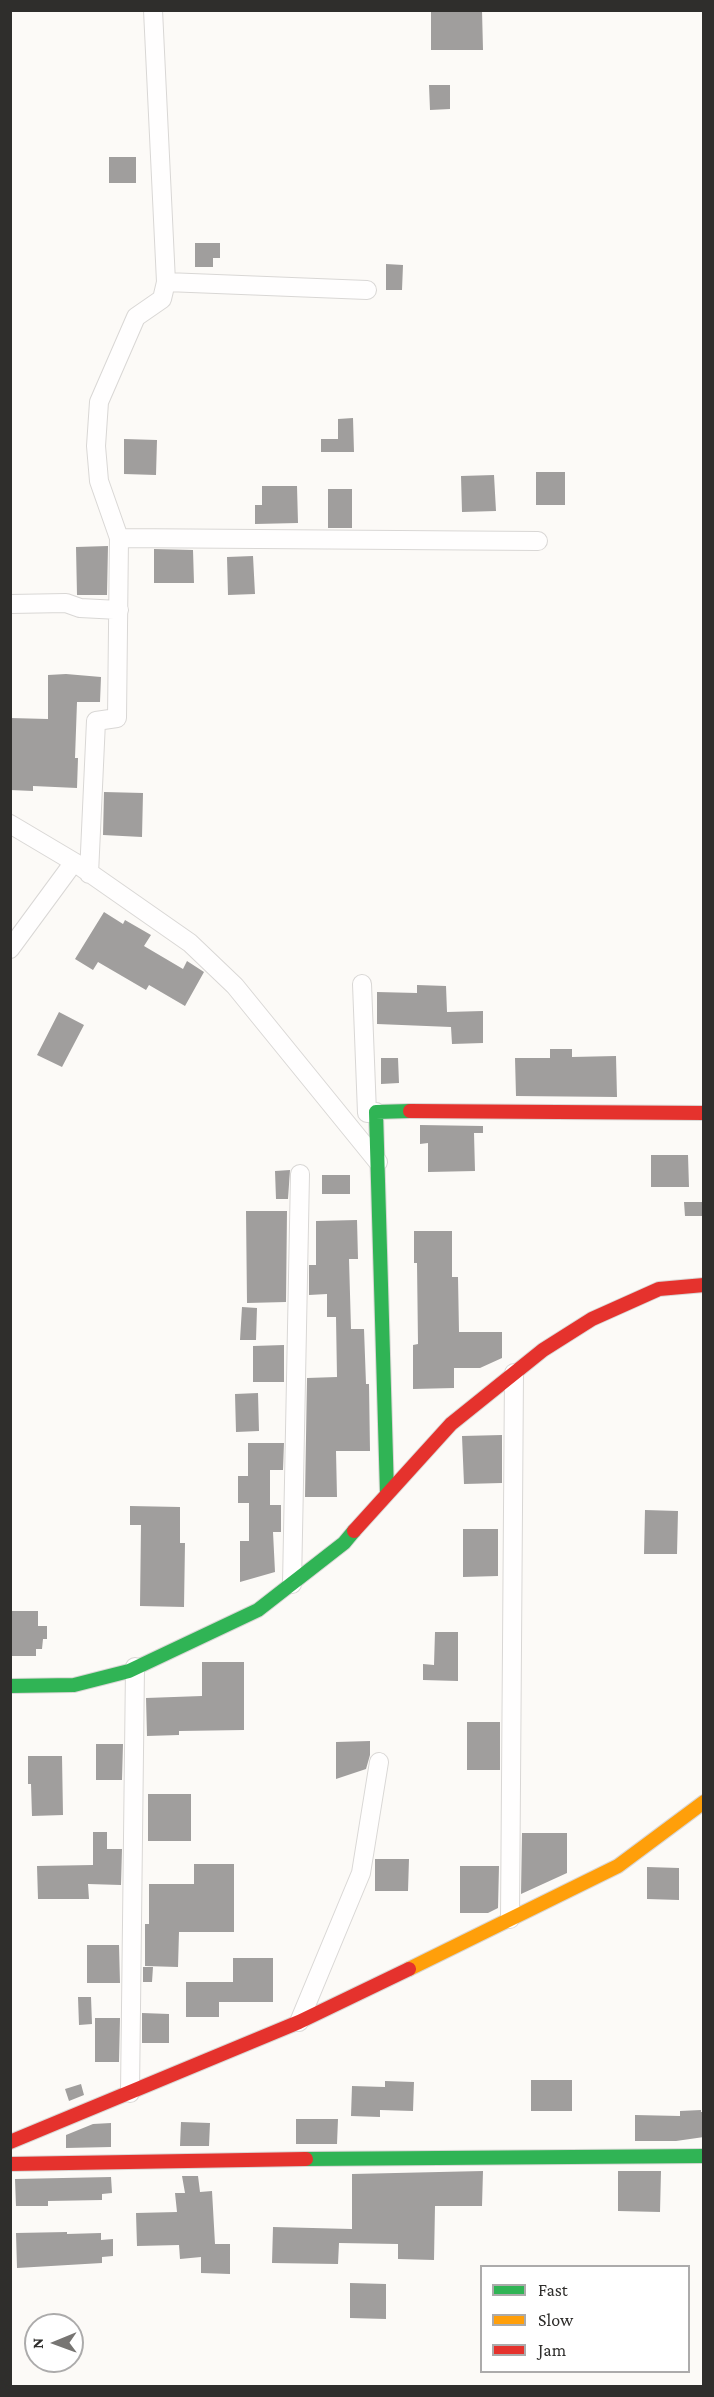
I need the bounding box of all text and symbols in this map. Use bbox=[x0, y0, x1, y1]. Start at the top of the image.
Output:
legend bbox=[480, 2265, 690, 2373]
text: Fast bbox=[538, 2280, 568, 2300]
text: Slow bbox=[538, 2310, 573, 2330]
north arrow bbox=[24, 2313, 84, 2373]
text: N bbox=[29, 2338, 46, 2349]
text: Jam bbox=[538, 2340, 566, 2360]

